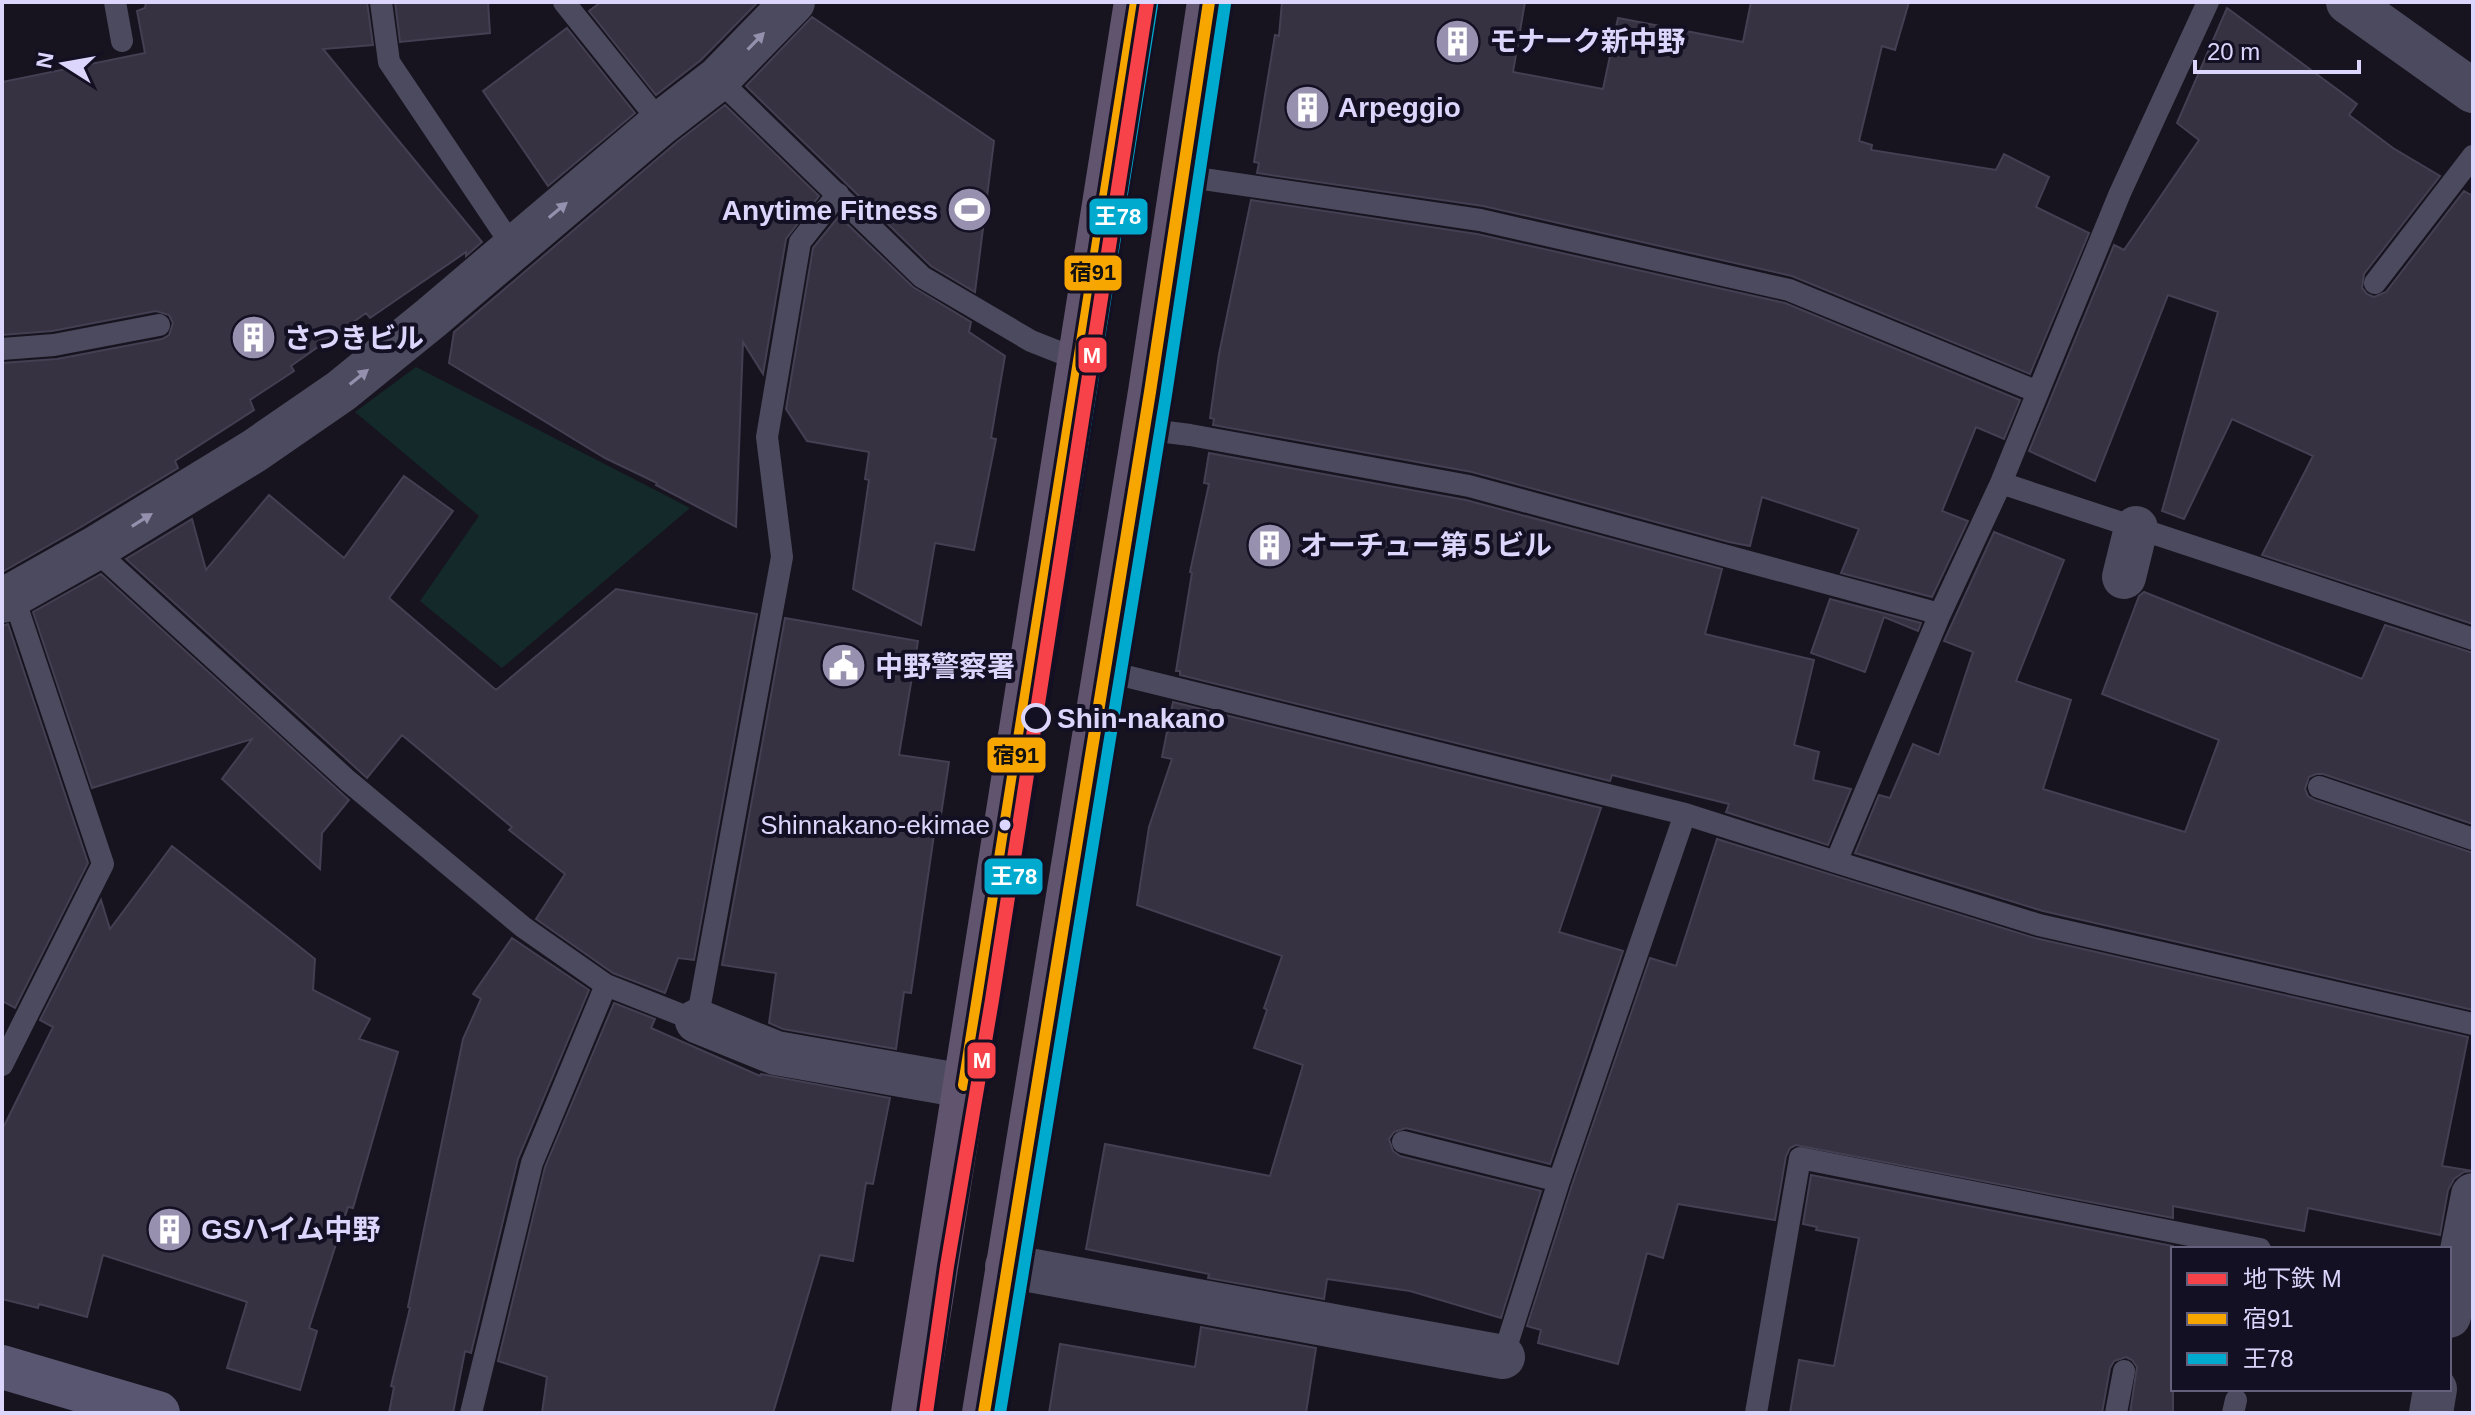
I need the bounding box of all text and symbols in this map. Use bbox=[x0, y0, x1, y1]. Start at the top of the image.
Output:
building icon: モナーク新中野 bbox=[1434, 17, 1482, 65]
north arrow bbox=[24, 24, 104, 104]
scale bar bbox=[2195, 24, 2359, 74]
place label: モナーク新中野 bbox=[1489, 26, 1685, 57]
one-way arrow bbox=[746, 32, 764, 51]
text: 20 m bbox=[2207, 38, 2260, 65]
text: N bbox=[31, 50, 59, 70]
building icon: Arpeggio bbox=[1283, 83, 1331, 131]
place label: Arpeggio bbox=[1338, 92, 1461, 123]
sports icon: Anytime Fitness bbox=[945, 186, 993, 234]
place label: Anytime Fitness bbox=[722, 195, 938, 226]
line badge: 王78 bbox=[1088, 197, 1149, 236]
one-way arrow bbox=[548, 202, 568, 218]
text: 王78 bbox=[1095, 204, 1141, 229]
line badge: 宿91 bbox=[1063, 254, 1123, 292]
text: 宿91 bbox=[1070, 260, 1116, 285]
building icon: さつきビル bbox=[229, 314, 277, 362]
place label: さつきビル bbox=[284, 323, 424, 354]
line badge: M bbox=[1077, 336, 1108, 374]
text: M bbox=[1083, 343, 1101, 368]
one-way arrow bbox=[349, 369, 369, 385]
one-way arrow bbox=[131, 513, 153, 527]
building icon: オーチュー第５ビル bbox=[1245, 521, 1293, 569]
place label: オーチュー第５ビル bbox=[1300, 530, 1552, 561]
public building icon: 中野警察署 bbox=[820, 642, 868, 690]
place label: 中野警察署 bbox=[875, 651, 1015, 682]
place label: Shin-nakano bbox=[1057, 703, 1225, 734]
marker: Shin-nakano bbox=[1022, 704, 1050, 732]
line badge: 宿91 bbox=[986, 736, 1047, 774]
text: 宿91 bbox=[993, 743, 1039, 768]
place label: Shinnakano-ekimae bbox=[760, 810, 990, 840]
marker: Shinnakano-ekimae bbox=[997, 817, 1013, 833]
line badge: 王78 bbox=[983, 857, 1044, 896]
text: 王78 bbox=[991, 864, 1037, 889]
line badge: M bbox=[966, 1041, 997, 1080]
text: M bbox=[973, 1048, 991, 1073]
building icon: GSハイム中野 bbox=[146, 1205, 194, 1253]
place label: GSハイム中野 bbox=[201, 1214, 380, 1245]
legend bbox=[2171, 1247, 2451, 1391]
text: 地下鉄 M bbox=[2243, 1265, 2342, 1292]
text: 宿91 bbox=[2243, 1305, 2294, 1332]
text: 王78 bbox=[2243, 1345, 2294, 1372]

